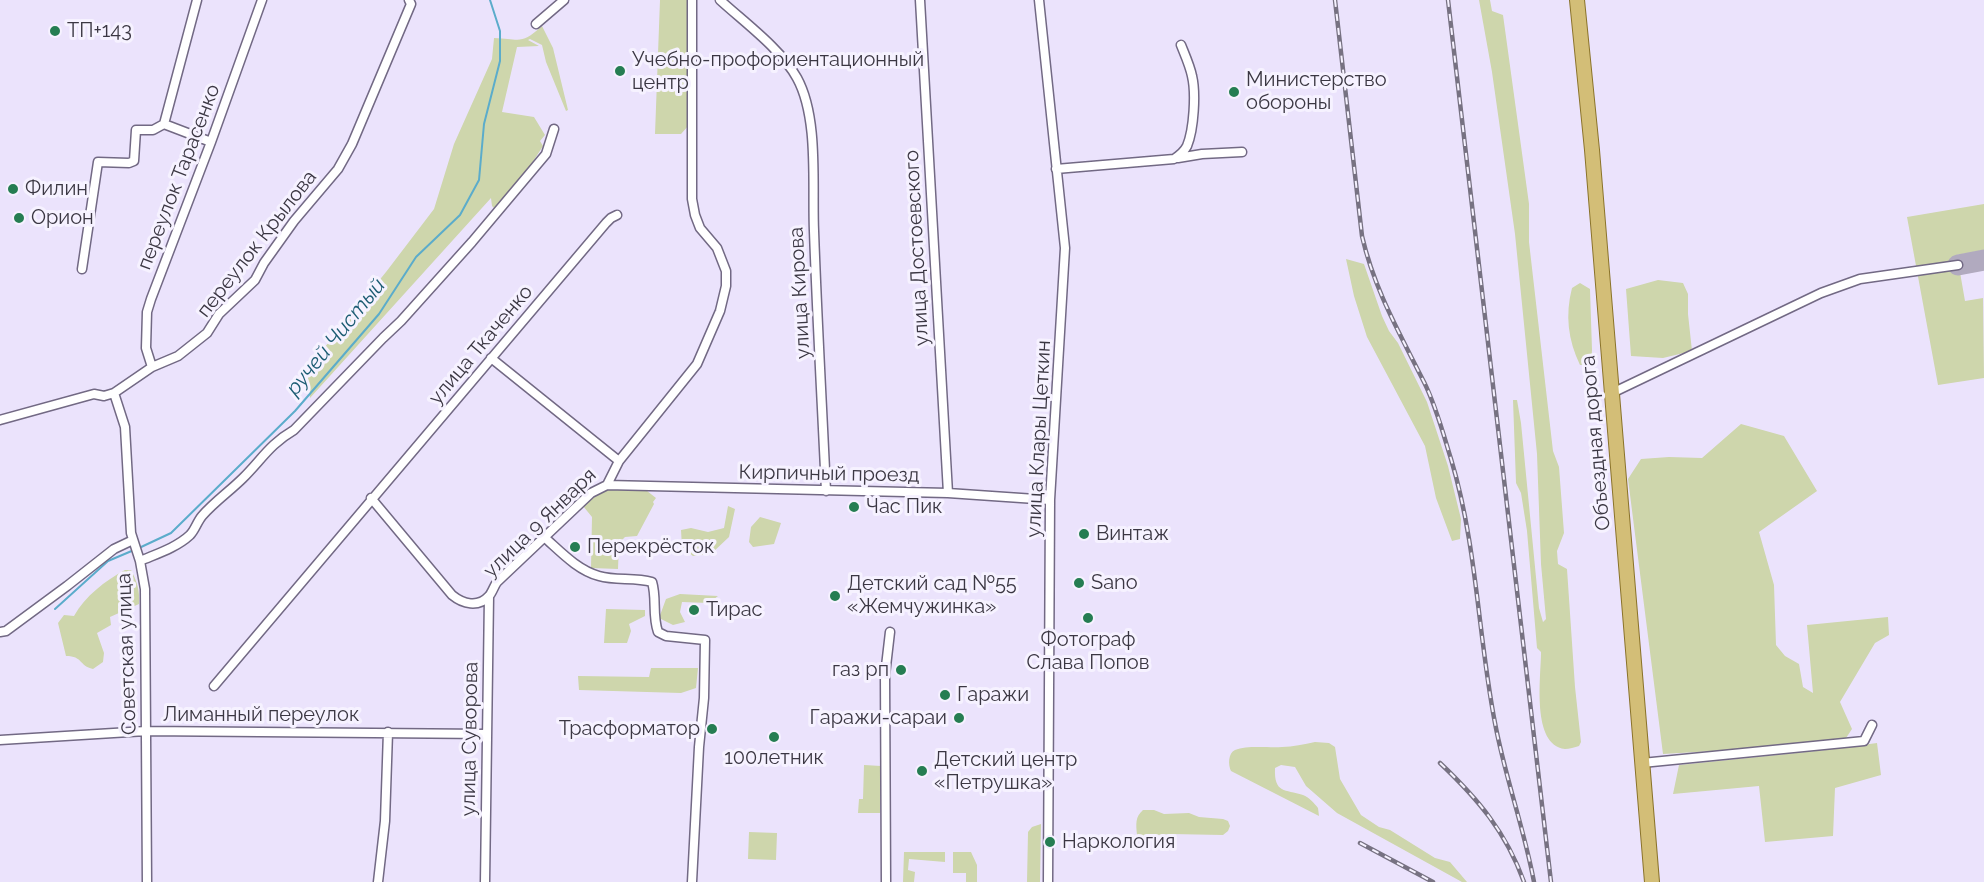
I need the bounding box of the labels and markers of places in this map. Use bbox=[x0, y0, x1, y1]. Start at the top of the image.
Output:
place label: ТП+143 bbox=[67, 19, 132, 43]
marker: ТП+143 bbox=[48, 24, 62, 38]
place label: Учебно-профориентационный центр bbox=[632, 48, 924, 95]
marker: Учебно-профориентационный центр bbox=[613, 64, 627, 78]
place label: Министерство обороны bbox=[1246, 68, 1387, 115]
marker: Министерство обороны bbox=[1227, 85, 1241, 99]
place label: Филин bbox=[25, 177, 88, 201]
marker: Филин bbox=[6, 182, 20, 196]
place label: Орион bbox=[31, 206, 94, 230]
marker: Орион bbox=[12, 211, 26, 225]
place label: Час Пик bbox=[866, 495, 942, 519]
marker: Час Пик bbox=[847, 500, 861, 514]
place label: Винтаж bbox=[1096, 522, 1169, 546]
marker: Винтаж bbox=[1077, 527, 1091, 541]
place label: Перекрёсток bbox=[587, 535, 714, 559]
marker: Перекрёсток bbox=[568, 540, 582, 554]
place label: Sano bbox=[1091, 571, 1138, 595]
place label: Детский сад №55 «Жемчужинка» bbox=[847, 572, 1017, 619]
marker: Sano bbox=[1072, 576, 1086, 590]
marker: Детский сад №55 «Жемчужинка» bbox=[828, 589, 842, 603]
place label: Тирас bbox=[706, 598, 763, 622]
marker: Тирас bbox=[687, 603, 701, 617]
marker: Фотограф Слава Попов bbox=[1081, 611, 1095, 625]
place label: Фотограф Слава Попов bbox=[1027, 628, 1149, 675]
place label: газ рп bbox=[832, 658, 889, 682]
marker: газ рп bbox=[894, 663, 908, 677]
place label: Гаражи bbox=[957, 683, 1029, 707]
marker: Гаражи bbox=[938, 688, 952, 702]
place label: Гаражи-сараи bbox=[809, 706, 947, 730]
marker: Гаражи-сараи bbox=[952, 711, 966, 725]
place label: Трасформатор bbox=[559, 717, 700, 741]
marker: Трасформатор bbox=[705, 722, 719, 736]
marker: 100летник bbox=[767, 730, 781, 744]
place label: 100летник bbox=[724, 746, 824, 770]
place label: Детский центр «Петрушка» bbox=[934, 748, 1077, 795]
marker: Детский центр «Петрушка» bbox=[915, 764, 929, 778]
place label: Наркология bbox=[1062, 830, 1175, 854]
marker: Наркология bbox=[1043, 835, 1057, 849]

